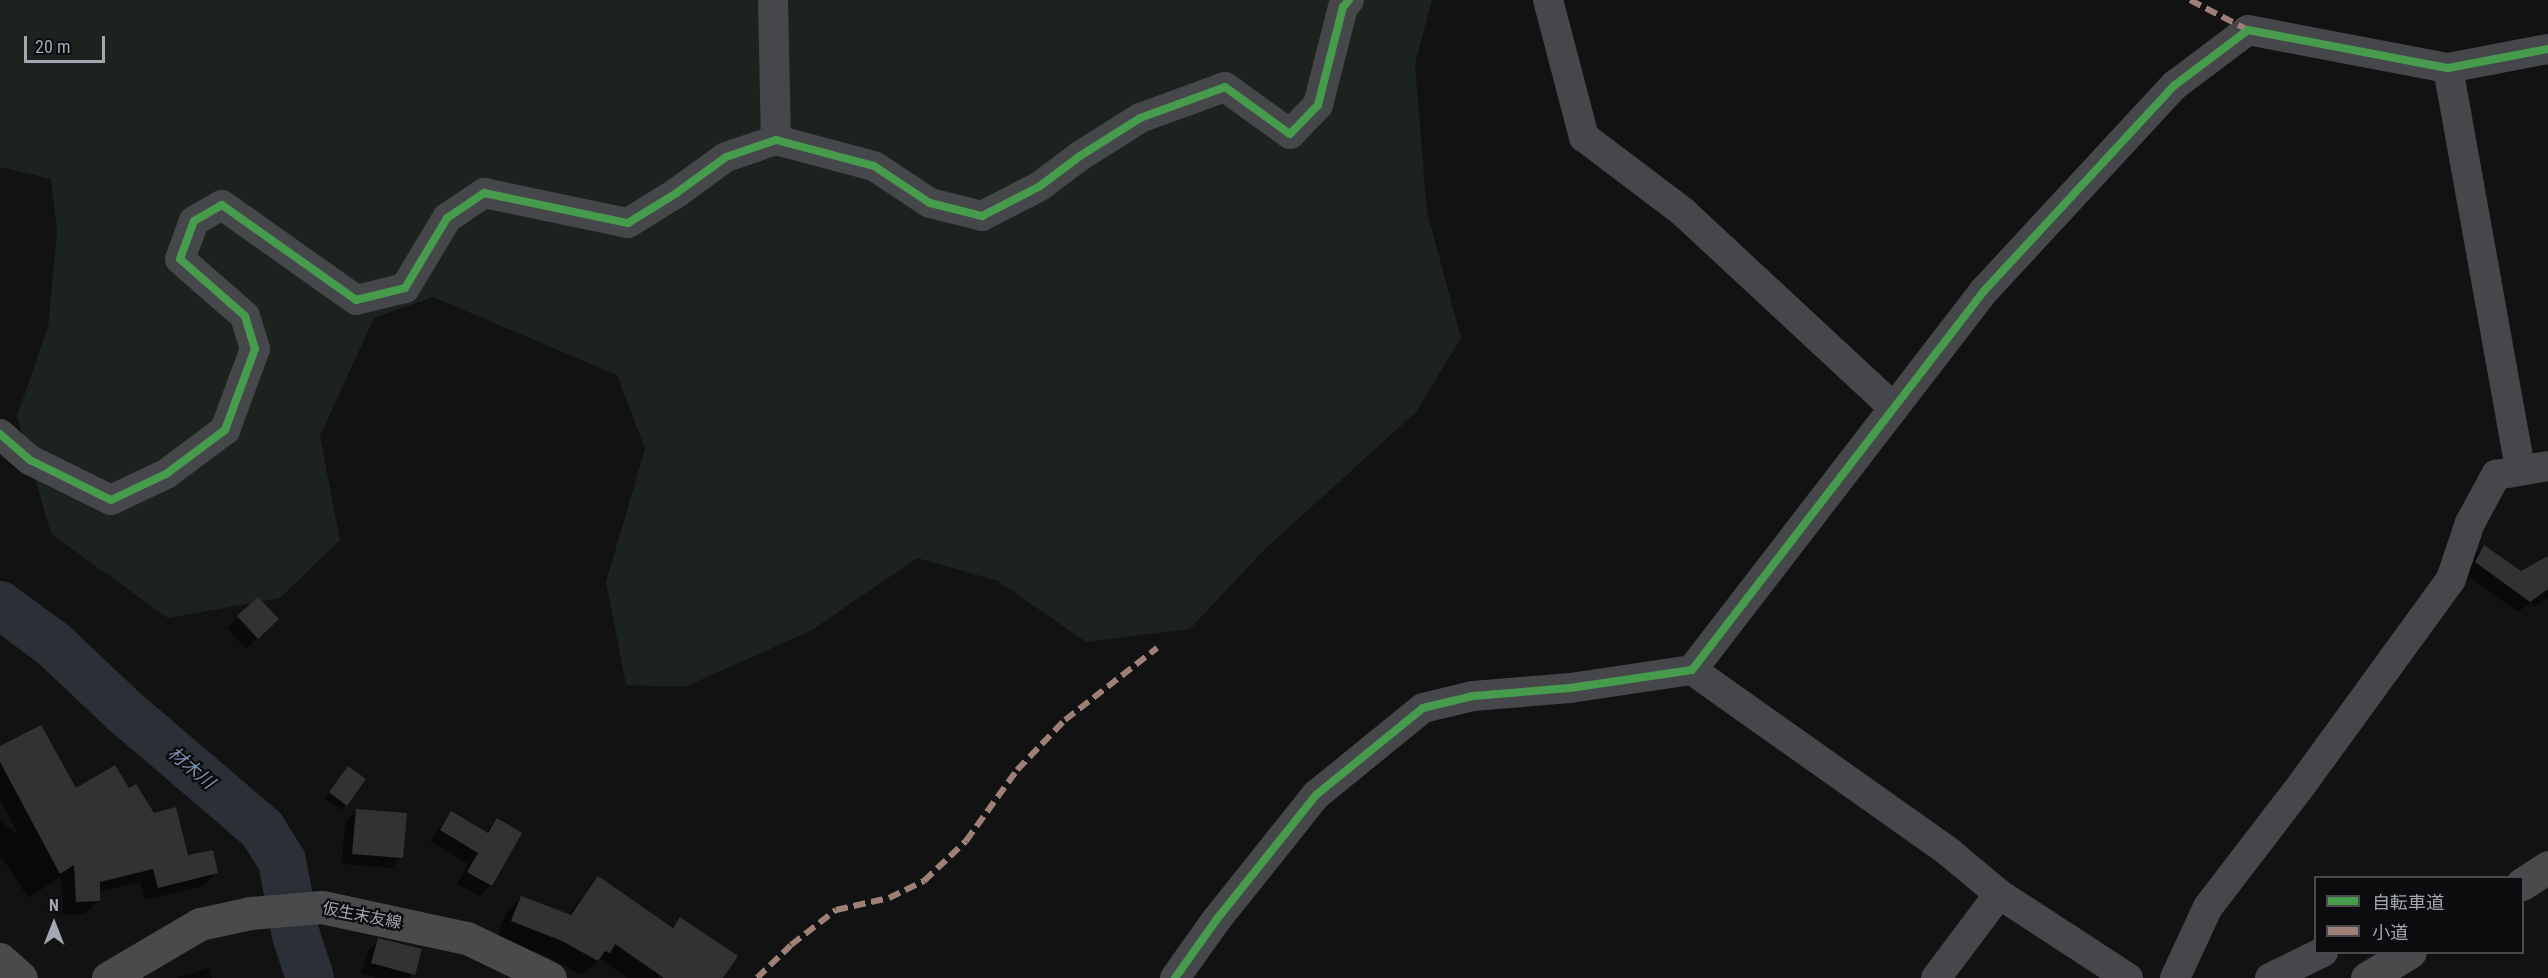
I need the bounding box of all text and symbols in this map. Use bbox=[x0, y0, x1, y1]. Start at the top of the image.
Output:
scale bar bbox=[27, 24, 108, 62]
text: 20 m bbox=[35, 36, 70, 57]
water label: 材木川 bbox=[163, 742, 219, 794]
legend bbox=[2314, 876, 2524, 954]
text: 自転車道 bbox=[2372, 892, 2444, 913]
north arrow bbox=[24, 894, 84, 954]
text: N bbox=[49, 896, 59, 915]
street label: 仮生末友線 bbox=[321, 899, 403, 933]
text: 小道 bbox=[2372, 922, 2408, 943]

